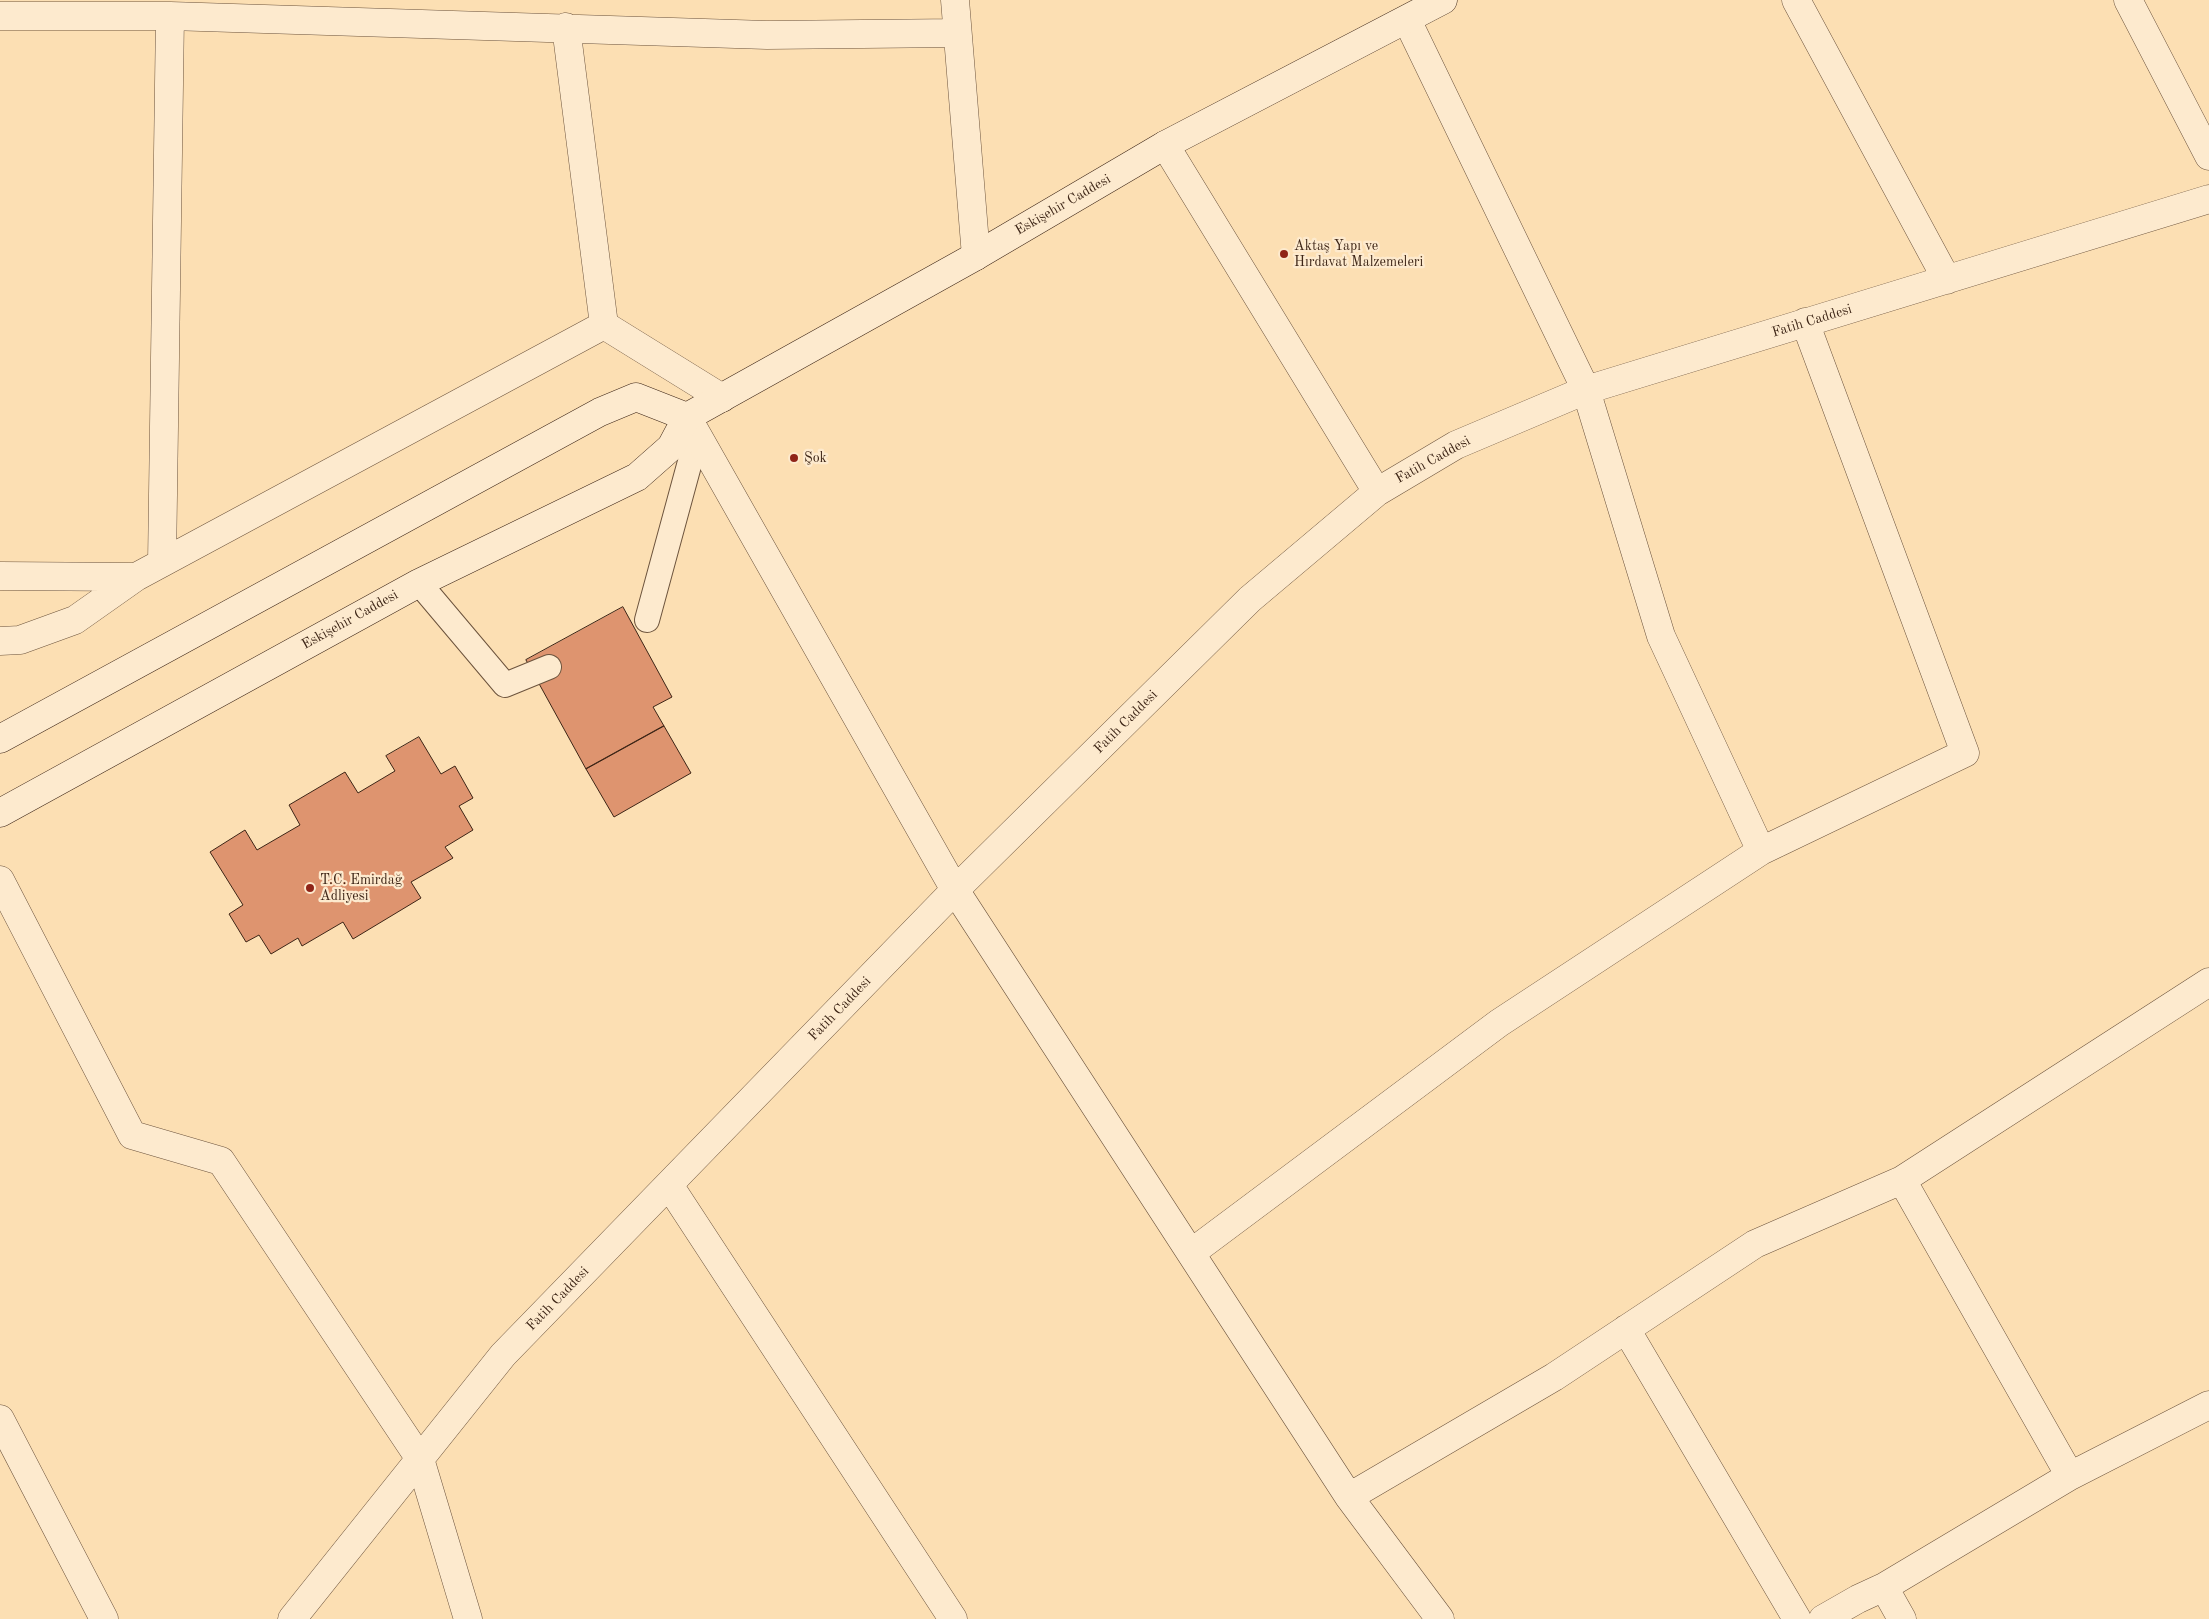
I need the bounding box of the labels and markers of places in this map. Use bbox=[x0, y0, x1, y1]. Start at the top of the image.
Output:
place label: Aktaş Yapı ve Hırdavat Malzemeleri bbox=[1294, 238, 1423, 270]
marker: Aktaş Yapı ve Hırdavat Malzemeleri bbox=[1278, 248, 1290, 260]
place label: Şok bbox=[804, 450, 827, 466]
marker: Şok bbox=[788, 452, 800, 464]
place label: T.C. Emirdağ Adliyesi bbox=[320, 872, 402, 904]
marker: T.C. Emirdağ Adliyesi bbox=[304, 882, 316, 894]

